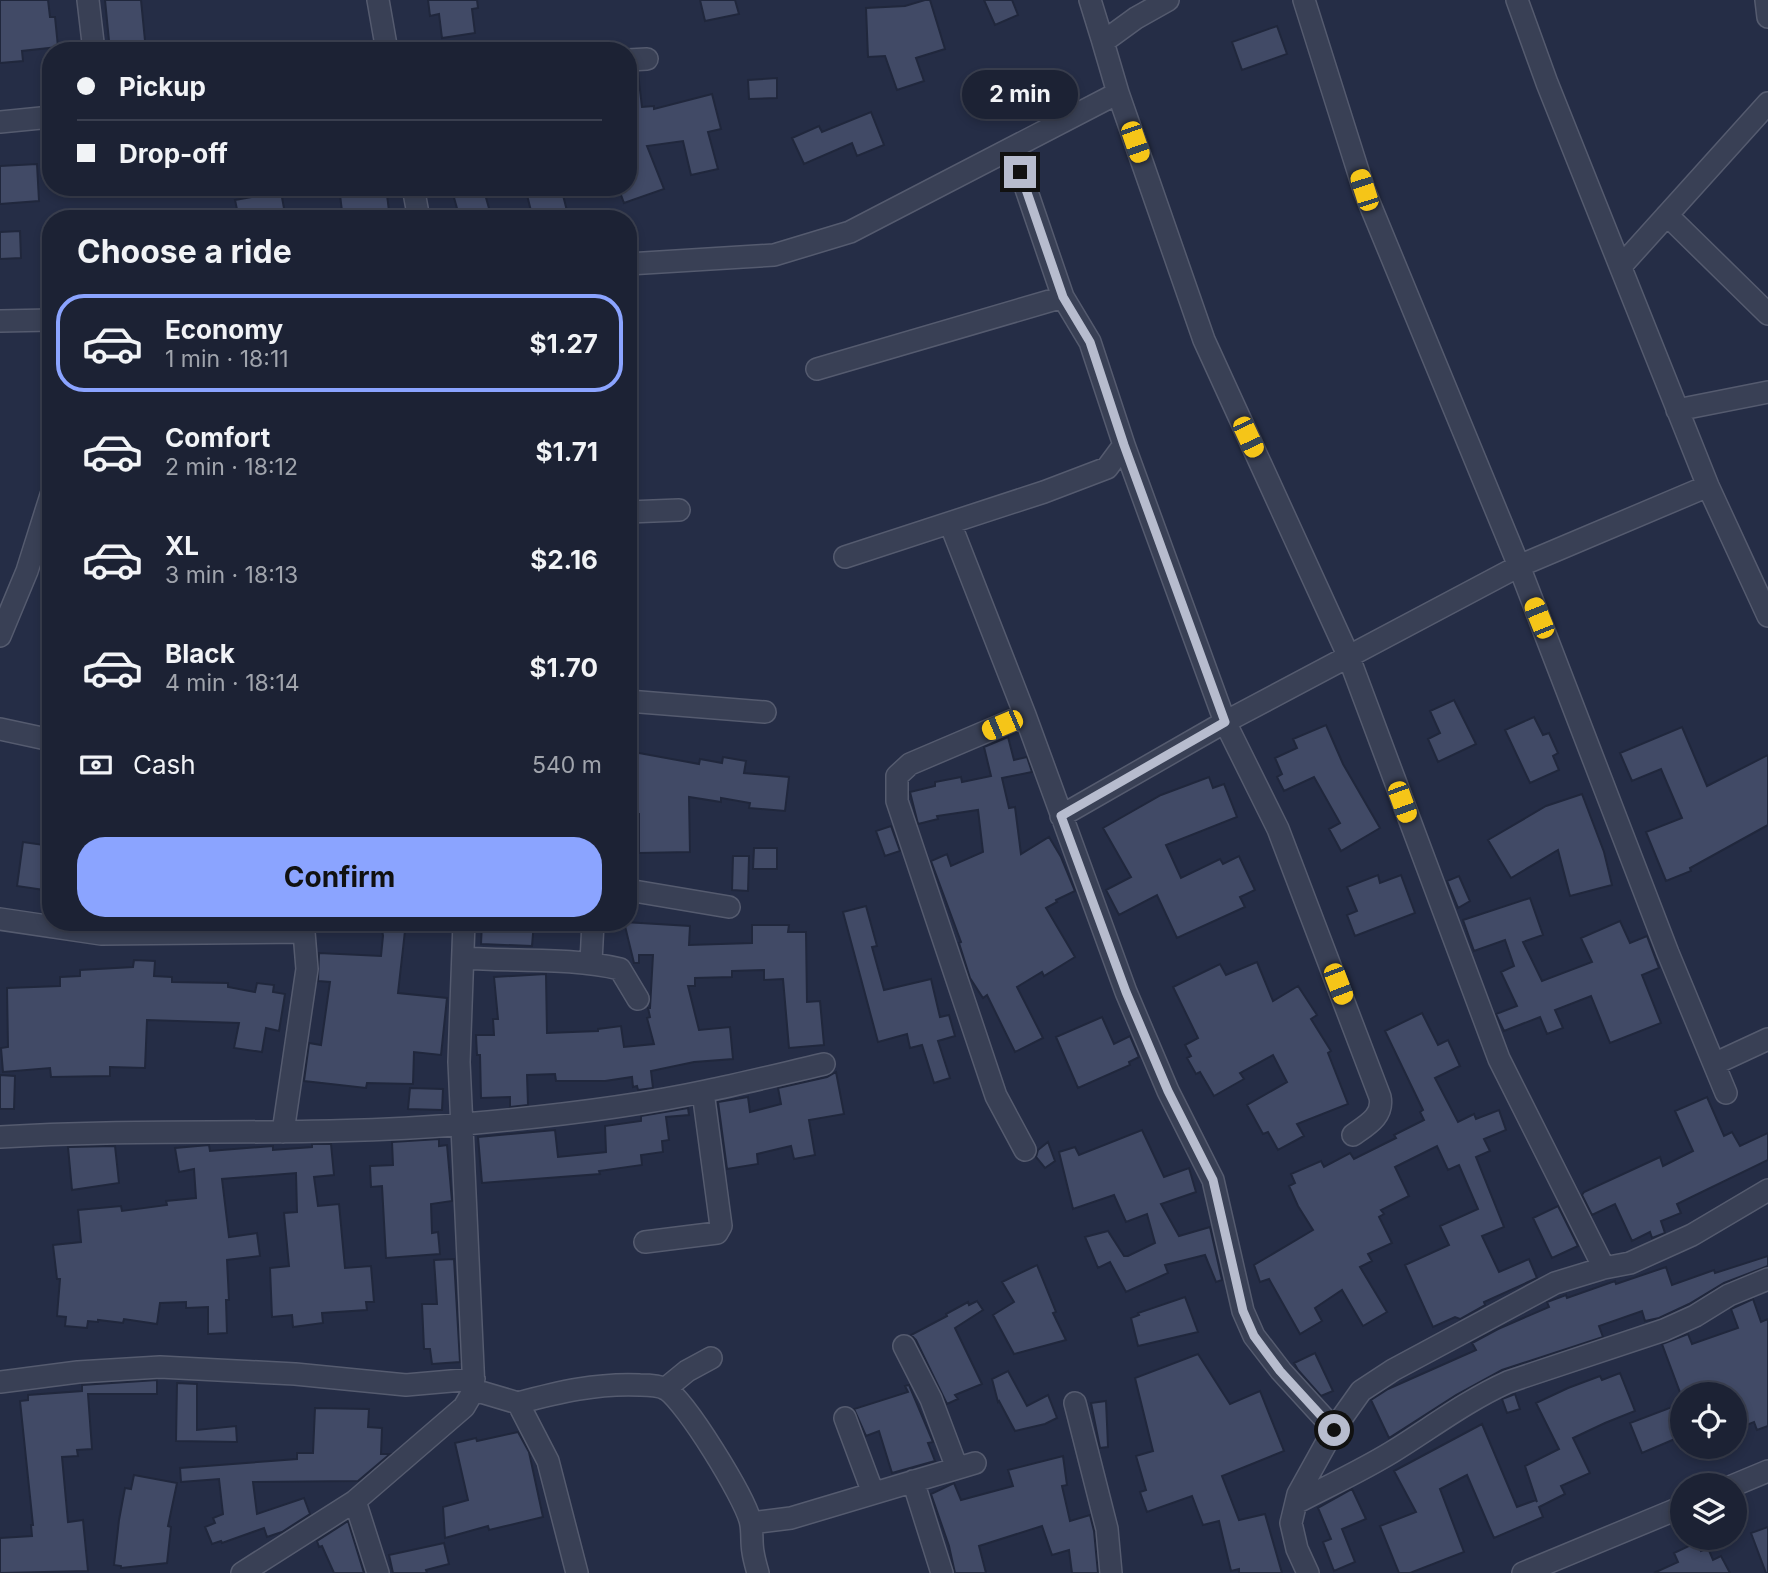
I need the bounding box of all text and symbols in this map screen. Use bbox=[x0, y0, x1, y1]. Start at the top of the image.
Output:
text: Pickup bbox=[119, 71, 206, 102]
callout: 2 min bbox=[962, 71, 1078, 120]
text: 2 min bbox=[989, 80, 1051, 108]
car bbox=[1119, 119, 1152, 165]
text: Drop-off bbox=[119, 138, 228, 169]
route end bbox=[1004, 156, 1036, 188]
car bbox=[1348, 167, 1381, 213]
text: Choose a ride bbox=[77, 232, 292, 271]
icon: car bbox=[81, 312, 144, 375]
text: Economy bbox=[165, 314, 283, 345]
text: $1.27 bbox=[530, 328, 598, 359]
text: 1 min · 18:11 bbox=[165, 345, 289, 373]
car bbox=[1230, 414, 1267, 460]
icon: car bbox=[81, 420, 144, 483]
text: Comfort bbox=[165, 422, 270, 453]
text: $1.71 bbox=[535, 436, 598, 467]
text: 2 min · 18:12 bbox=[165, 453, 298, 481]
icon: car bbox=[81, 528, 144, 591]
text: XL bbox=[165, 530, 199, 561]
text: $2.16 bbox=[530, 544, 598, 575]
text: 3 min · 18:13 bbox=[165, 561, 298, 589]
car bbox=[1522, 595, 1557, 641]
icon: car bbox=[81, 636, 144, 699]
text: Black bbox=[165, 638, 235, 669]
text: $1.70 bbox=[529, 652, 598, 683]
text: 4 min · 18:14 bbox=[165, 669, 300, 697]
car bbox=[979, 707, 1026, 743]
icon: cash bbox=[77, 746, 115, 784]
text: Cash bbox=[133, 749, 196, 780]
text: 540 m bbox=[532, 751, 602, 779]
car bbox=[1385, 779, 1420, 825]
button: Confirm bbox=[77, 837, 602, 917]
car bbox=[1321, 961, 1356, 1007]
map controls bbox=[1670, 1382, 1747, 1550]
button: locate bbox=[1670, 1382, 1747, 1459]
route start bbox=[1318, 1414, 1350, 1446]
button: layers bbox=[1670, 1473, 1747, 1550]

